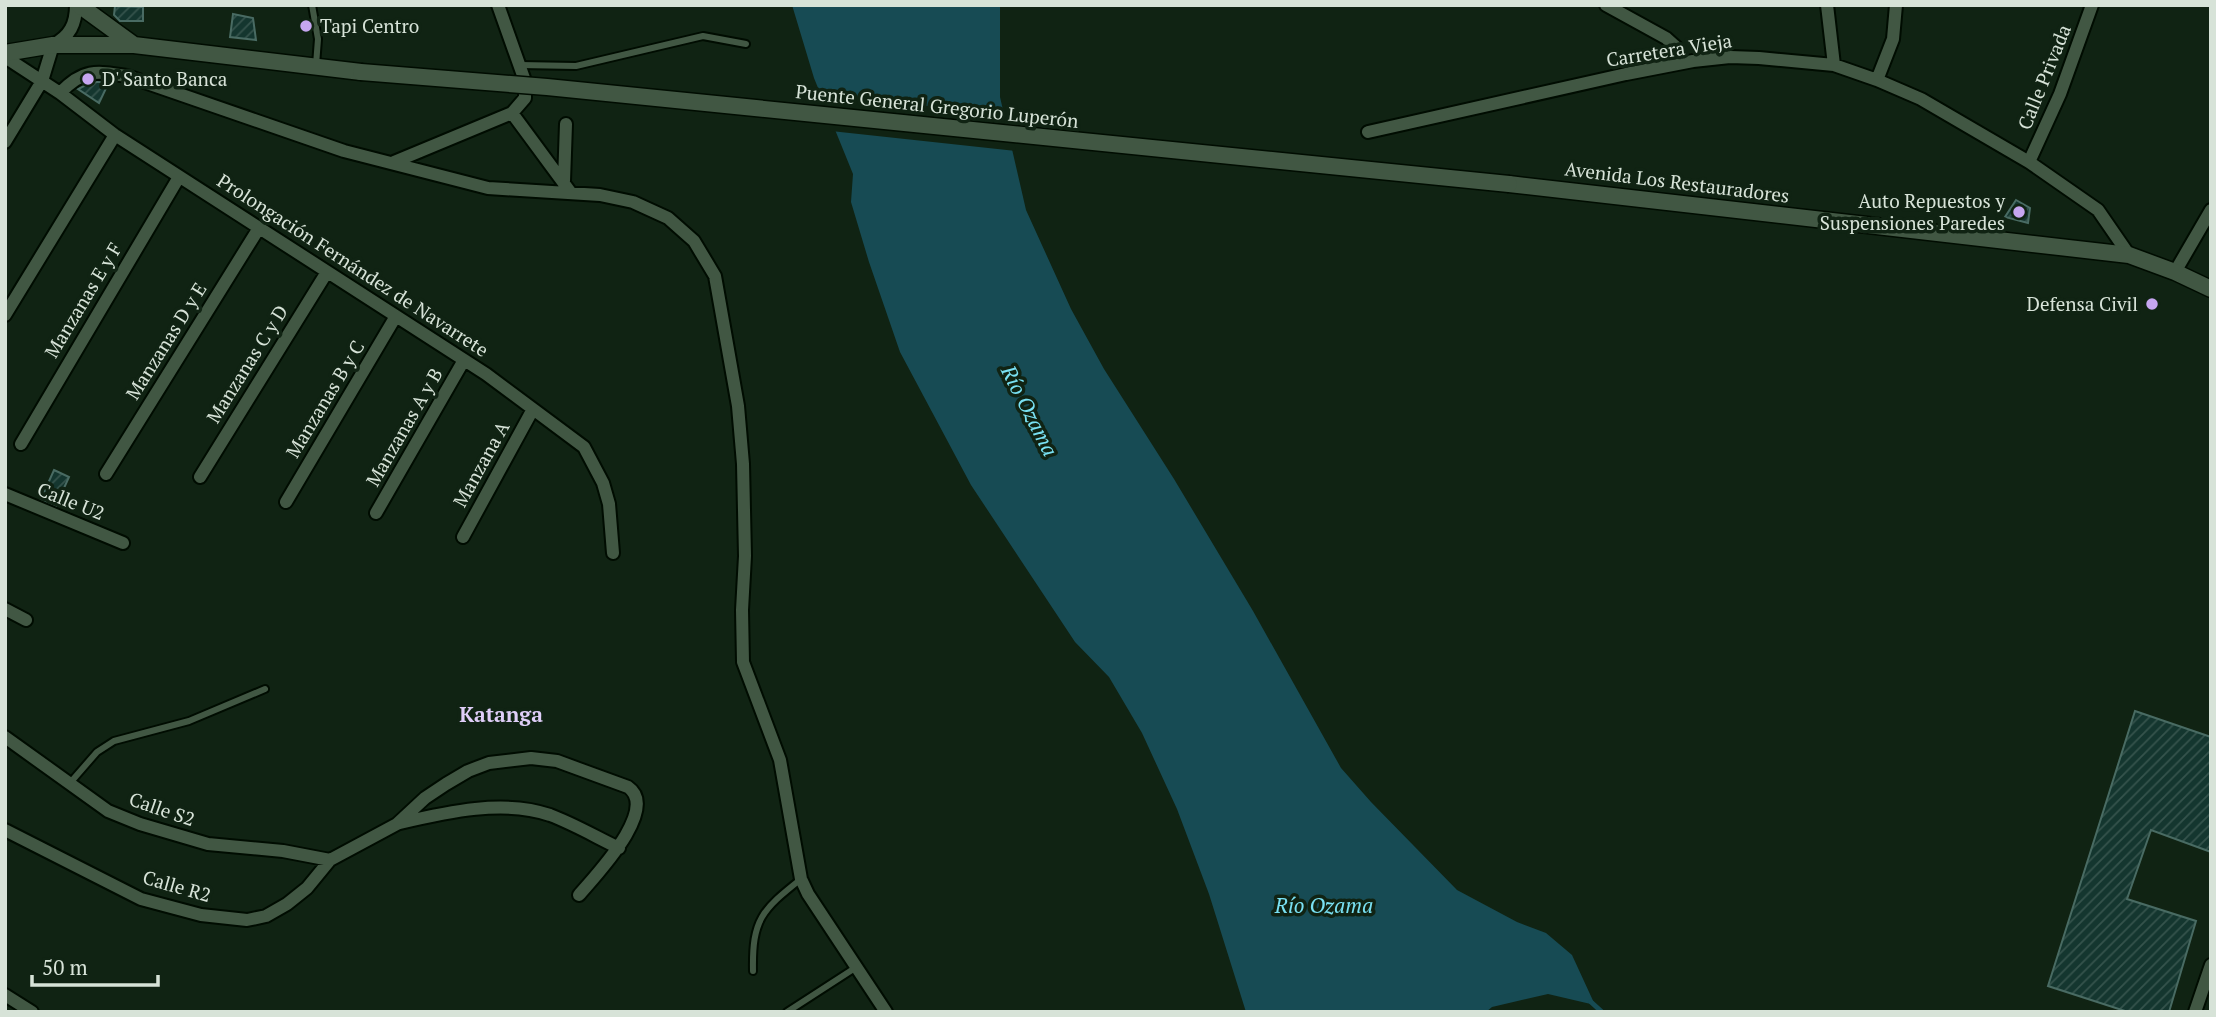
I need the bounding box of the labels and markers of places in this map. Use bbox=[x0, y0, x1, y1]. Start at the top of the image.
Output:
place label: Tapi Centro bbox=[320, 13, 419, 38]
marker: Tapi Centro bbox=[298, 18, 314, 34]
place label: D' Santo Banca bbox=[102, 66, 228, 91]
marker: D' Santo Banca bbox=[80, 71, 96, 87]
place label: Auto Repuestos y Suspensiones Paredes bbox=[1820, 188, 2005, 235]
marker: Auto Repuestos y Suspensiones Paredes bbox=[2011, 204, 2027, 220]
place label: Defensa Civil bbox=[2027, 291, 2138, 316]
marker: Defensa Civil bbox=[2144, 296, 2160, 312]

